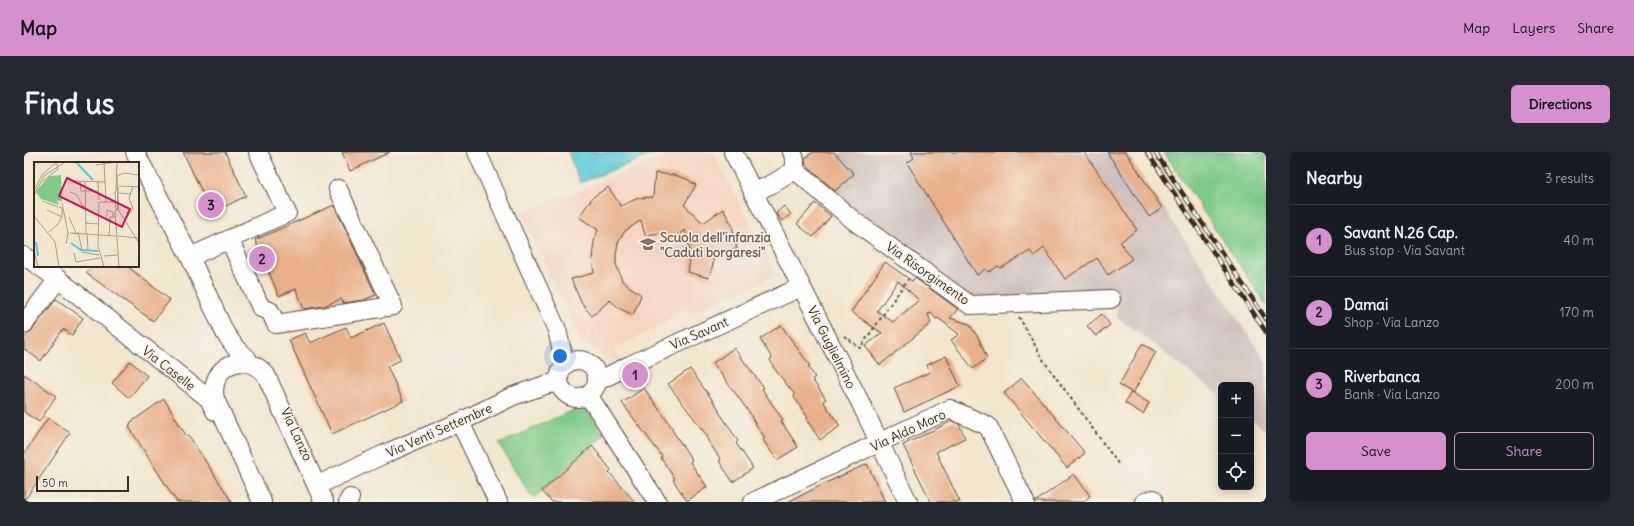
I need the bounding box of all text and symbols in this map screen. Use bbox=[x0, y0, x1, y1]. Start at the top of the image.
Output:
text: Map bbox=[20, 16, 57, 40]
text: Map bbox=[1463, 19, 1490, 37]
text: Layers bbox=[1512, 19, 1555, 37]
text: Share bbox=[1577, 19, 1614, 37]
button: Directions bbox=[1511, 85, 1610, 123]
text: Find us bbox=[24, 86, 115, 122]
inset map bbox=[34, 162, 139, 267]
text: Nearby bbox=[1306, 167, 1362, 189]
text: 3 results bbox=[1545, 170, 1594, 187]
pin: 3 bbox=[198, 190, 224, 220]
text: Savant N.26 Cap. bbox=[1344, 223, 1458, 242]
place label: Scuola dell'infanzia "Caduti borgaresi" bbox=[660, 229, 772, 261]
text: 1 bbox=[1316, 232, 1322, 249]
text: 40 m bbox=[1563, 232, 1594, 249]
school or university icon: Scuola dell'infanzia "Caduti borgaresi" bbox=[639, 235, 657, 253]
street label: Via Risorgimento bbox=[882, 238, 973, 309]
text: Bus stop · Via Savant bbox=[1344, 242, 1465, 259]
pin: 2 bbox=[249, 244, 275, 274]
text: Damai bbox=[1344, 295, 1388, 314]
street label: Via Guglielmino bbox=[803, 303, 860, 391]
text: 2 bbox=[1315, 304, 1323, 321]
text: 170 m bbox=[1559, 304, 1594, 321]
street label: Via Savant bbox=[668, 313, 731, 354]
text: Shop · Via Lanzo bbox=[1344, 314, 1439, 331]
street label: Via Caselle bbox=[139, 342, 199, 395]
your location bbox=[550, 346, 570, 366]
pin: 1 bbox=[622, 360, 648, 390]
text: Riverbanca bbox=[1344, 367, 1420, 386]
text: 3 bbox=[1315, 376, 1323, 393]
text: 200 m bbox=[1555, 376, 1594, 393]
map controls bbox=[1218, 382, 1254, 490]
button: + bbox=[1218, 382, 1254, 418]
text: Bank · Via Lanzo bbox=[1344, 386, 1440, 403]
street label: Via Venti Settembre bbox=[384, 399, 495, 461]
street label: Via Lanzo bbox=[277, 405, 316, 464]
street label: Via Aldo Moro bbox=[868, 406, 949, 455]
button: − bbox=[1218, 418, 1254, 454]
button: Save bbox=[1306, 432, 1446, 470]
button: Share bbox=[1454, 432, 1594, 470]
button: locate bbox=[1218, 454, 1254, 490]
scale bar bbox=[36, 474, 129, 493]
text: 50 m bbox=[42, 476, 68, 490]

